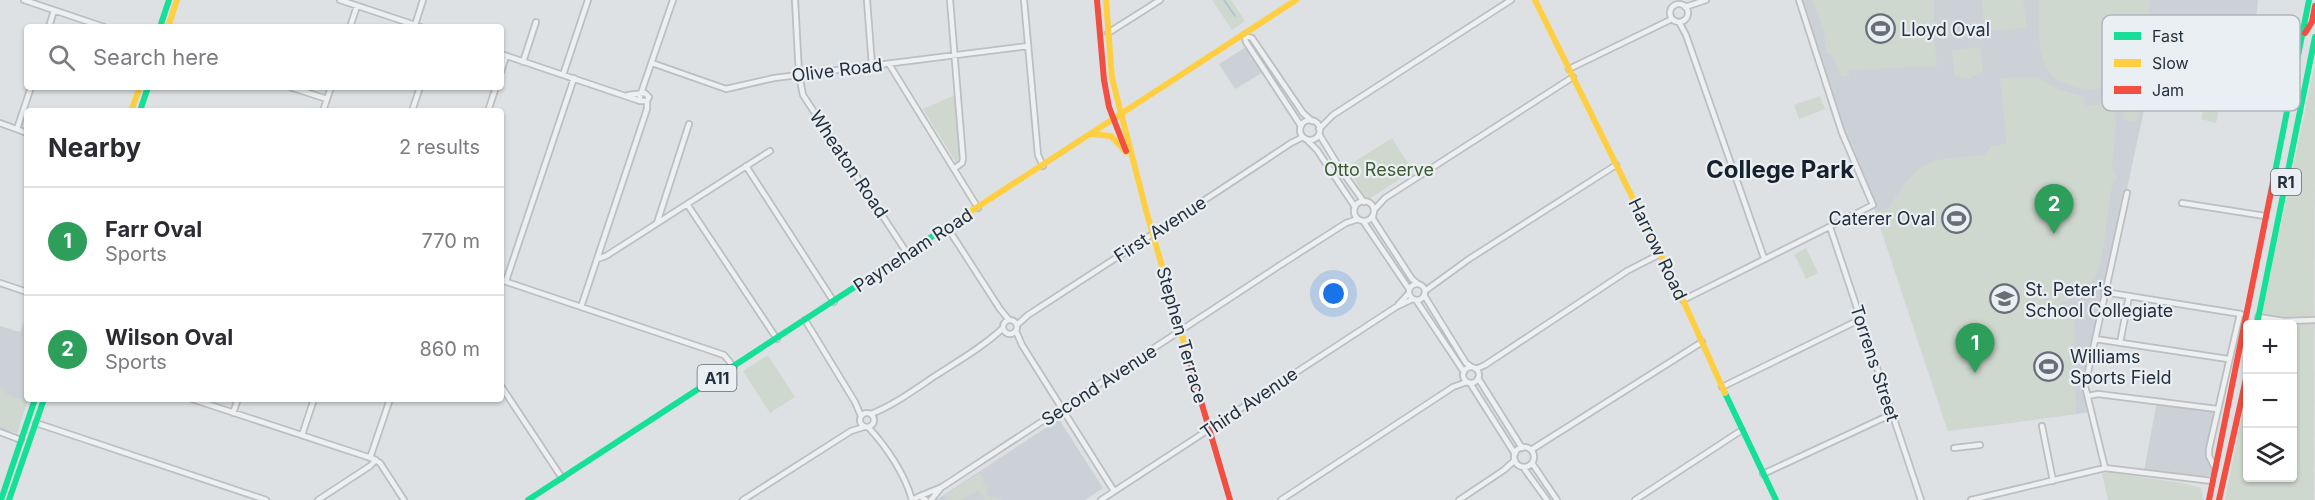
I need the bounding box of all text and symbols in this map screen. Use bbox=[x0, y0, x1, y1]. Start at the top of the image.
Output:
sports icon: Lloyd Oval bbox=[1864, 13, 1896, 45]
legend bbox=[2102, 15, 2300, 111]
place label: Lloyd Oval bbox=[1901, 19, 1990, 40]
search box bbox=[24, 24, 504, 90]
text: Fast bbox=[2152, 26, 2184, 46]
icon: search bbox=[45, 41, 78, 74]
text: Search here bbox=[93, 44, 219, 70]
text: Slow bbox=[2152, 53, 2189, 73]
street label: Olive Road bbox=[790, 54, 884, 86]
text: Jam bbox=[2152, 80, 2184, 100]
street label: Wheaton Road bbox=[805, 106, 893, 222]
text: Nearby bbox=[48, 132, 141, 163]
text: 2 results bbox=[399, 135, 480, 159]
district label: College Park bbox=[1706, 155, 1854, 184]
park label: Otto Reserve bbox=[1324, 159, 1434, 180]
road number: R1 bbox=[2271, 169, 2301, 195]
pin: 2 bbox=[2034, 184, 2074, 234]
street label: First Avenue bbox=[1110, 191, 1210, 267]
street label: Harrow Road bbox=[1624, 195, 1692, 303]
sports icon: Caterer Oval bbox=[1940, 202, 1972, 234]
street label: Payneham Road bbox=[850, 204, 976, 296]
place label: Caterer Oval bbox=[1828, 208, 1935, 229]
text: Farr Oval bbox=[105, 216, 202, 242]
text: 1 bbox=[63, 229, 72, 253]
text: 770 m bbox=[422, 229, 480, 253]
text: Sports bbox=[105, 242, 167, 266]
street label: Stephen Terrace bbox=[1152, 264, 1212, 406]
your location bbox=[1319, 279, 1348, 308]
place label: St. Peter's School Collegiate bbox=[2025, 279, 2173, 321]
school or university icon: St. Peter's School Collegiate bbox=[1988, 283, 2020, 315]
street label: Torrens Street bbox=[1846, 302, 1904, 424]
map controls bbox=[2243, 320, 2297, 482]
button: + bbox=[2243, 320, 2297, 374]
text: Wilson Oval bbox=[105, 324, 233, 350]
pin: 1 bbox=[1956, 324, 1994, 373]
text: 2 bbox=[61, 337, 74, 361]
text: 860 m bbox=[419, 337, 480, 361]
street label: Second Avenue bbox=[1037, 340, 1161, 430]
place label: Williams Sports Field bbox=[2070, 346, 2172, 388]
text: Sports bbox=[105, 350, 167, 374]
sports icon: Williams Sports Field bbox=[2033, 350, 2065, 382]
street label: Third Avenue bbox=[1197, 363, 1301, 443]
road number: A11 bbox=[698, 365, 736, 391]
button: − bbox=[2243, 374, 2297, 428]
button: layers bbox=[2243, 428, 2297, 482]

